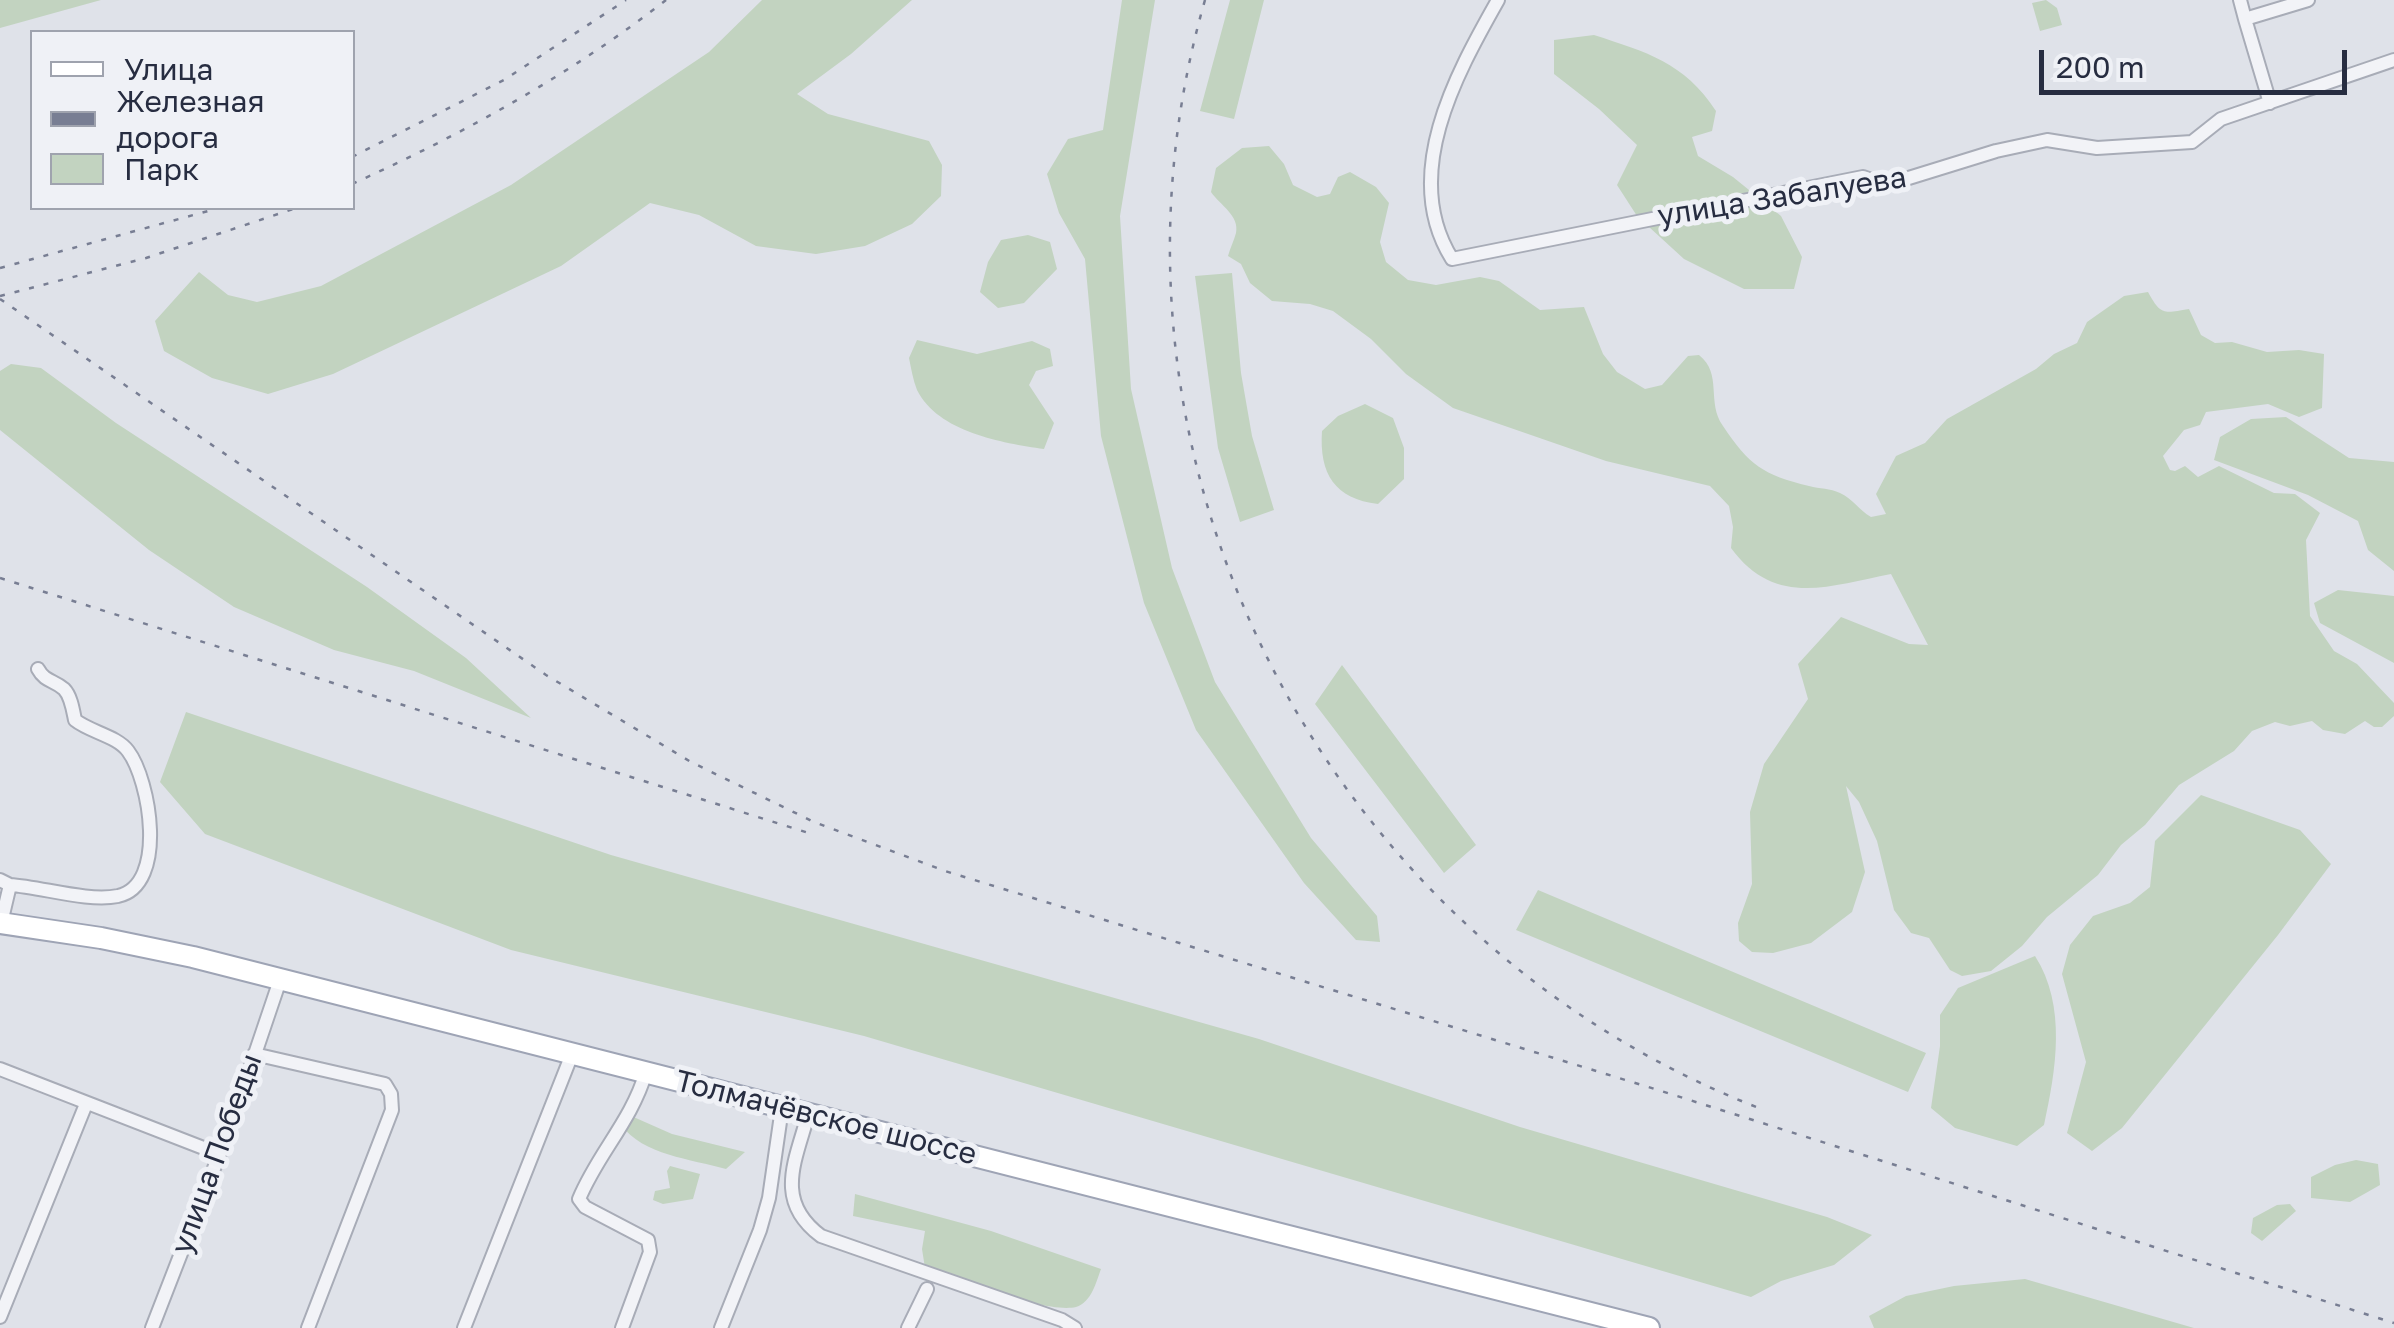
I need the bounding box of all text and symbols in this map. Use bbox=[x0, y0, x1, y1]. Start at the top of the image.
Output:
legend bbox=[30, 30, 355, 210]
scale bar bbox=[2044, 30, 2352, 92]
text: 200 m bbox=[2056, 49, 2145, 85]
text: Улица bbox=[124, 51, 213, 87]
text: Железная дорога bbox=[116, 83, 265, 155]
text: Парк bbox=[124, 151, 199, 187]
street label: улица Забалуева bbox=[1655, 160, 1909, 234]
street label: улица Победы bbox=[164, 1049, 270, 1259]
street label: Толмачёвское шоссе bbox=[672, 1063, 980, 1173]

